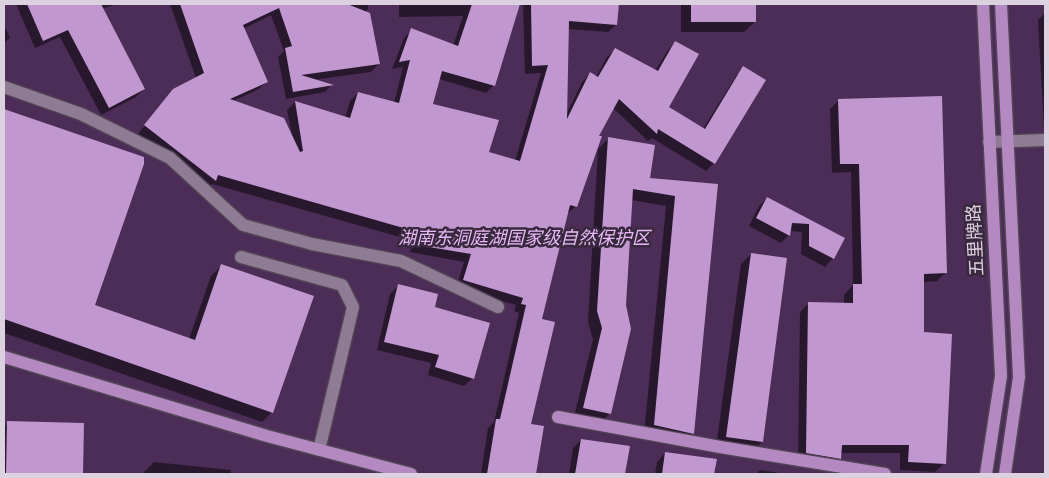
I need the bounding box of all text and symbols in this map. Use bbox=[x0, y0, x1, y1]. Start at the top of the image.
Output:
street label: 五里牌路 bbox=[963, 203, 989, 277]
park label: 湖南东洞庭湖国家级自然保护区 bbox=[398, 228, 650, 250]

